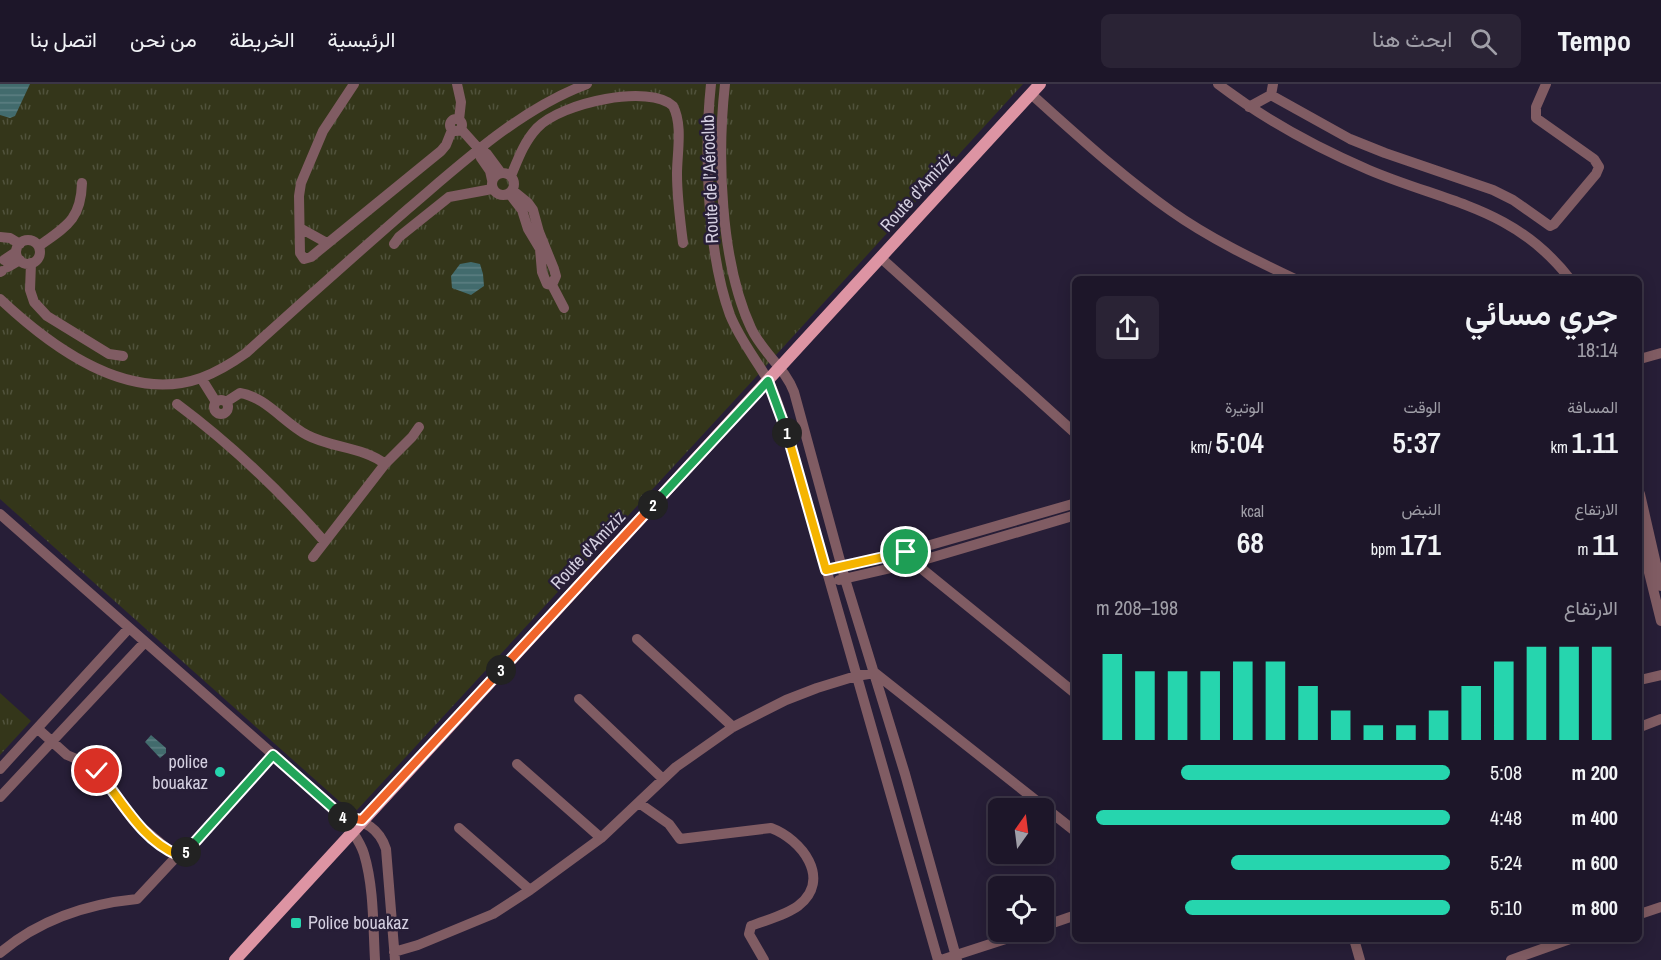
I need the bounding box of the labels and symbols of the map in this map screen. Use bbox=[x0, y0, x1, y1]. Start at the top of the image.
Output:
street label: Route de l’Aéroclub bbox=[695, 114, 724, 244]
street label: Route d'Amiziz bbox=[874, 146, 959, 237]
pin: 1 bbox=[772, 418, 802, 448]
pin: 2 bbox=[638, 490, 668, 520]
street label: Route d'Amiziz bbox=[545, 505, 631, 595]
pin bbox=[880, 526, 931, 577]
pin: 3 bbox=[486, 655, 516, 685]
pin bbox=[71, 745, 122, 796]
place label: police bouakaz bbox=[152, 749, 208, 795]
marker: police bouakaz bbox=[213, 765, 227, 779]
north arrow bbox=[988, 798, 1054, 864]
pin: 4 bbox=[328, 802, 358, 832]
pin: 5 bbox=[171, 837, 201, 867]
place label: Police bouakaz bbox=[308, 910, 409, 935]
marker: Police bouakaz bbox=[289, 916, 303, 930]

